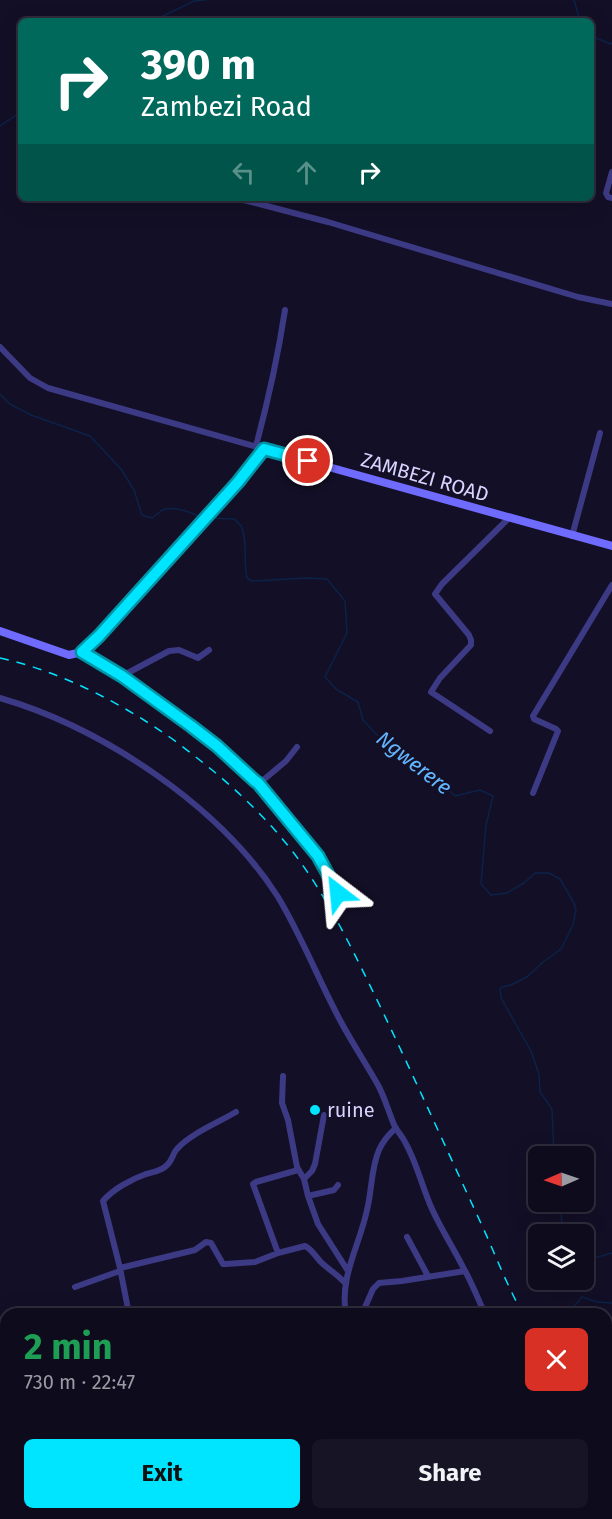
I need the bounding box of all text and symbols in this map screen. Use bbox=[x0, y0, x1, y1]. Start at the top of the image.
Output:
text: 390 m bbox=[141, 40, 256, 90]
icon: right bbox=[42, 42, 120, 120]
text: Zambezi Road bbox=[141, 91, 312, 123]
icon: left bbox=[227, 156, 260, 189]
icon: ahead bbox=[290, 156, 323, 189]
icon: right bbox=[353, 156, 386, 189]
pin bbox=[282, 435, 333, 486]
icon: arrive bbox=[291, 444, 324, 477]
street label: ZAMBEZI ROAD bbox=[358, 447, 492, 507]
water label: Ngwerere bbox=[371, 725, 457, 801]
position arrow bbox=[306, 861, 370, 925]
place label: ruine bbox=[327, 1098, 375, 1122]
marker: ruine bbox=[308, 1103, 322, 1117]
north arrow bbox=[528, 1146, 594, 1212]
map controls bbox=[528, 1146, 594, 1290]
button: layers bbox=[528, 1224, 594, 1290]
text: 2 min bbox=[24, 1325, 113, 1369]
button: close bbox=[525, 1328, 588, 1391]
text: 730 m · 22:47 bbox=[24, 1370, 135, 1394]
button: Exit bbox=[24, 1439, 300, 1508]
button: Share bbox=[312, 1439, 588, 1508]

